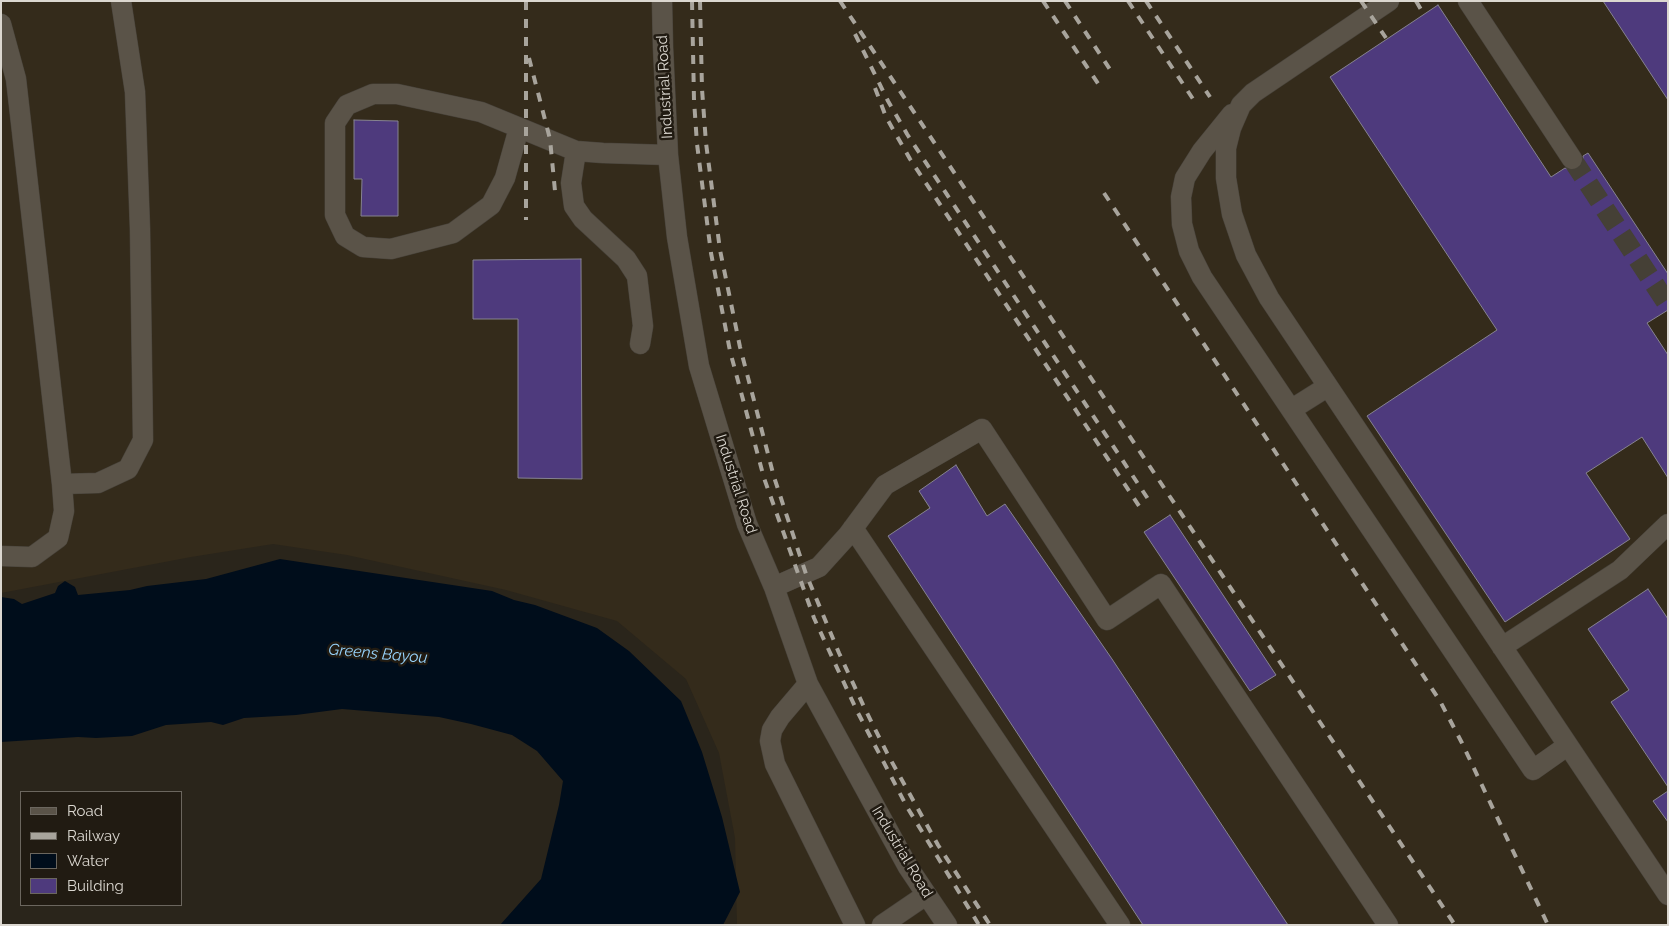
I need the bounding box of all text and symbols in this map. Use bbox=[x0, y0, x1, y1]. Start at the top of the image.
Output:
street label: Industrial Road bbox=[653, 35, 677, 139]
street label: Industrial Road bbox=[711, 432, 761, 536]
water label: Greens Bayou bbox=[328, 640, 428, 668]
legend bbox=[20, 791, 182, 906]
text: Road bbox=[67, 802, 103, 820]
street label: Industrial Road bbox=[868, 803, 936, 901]
text: Railway bbox=[67, 827, 120, 845]
text: Water bbox=[67, 852, 109, 870]
text: Building bbox=[67, 877, 124, 895]

